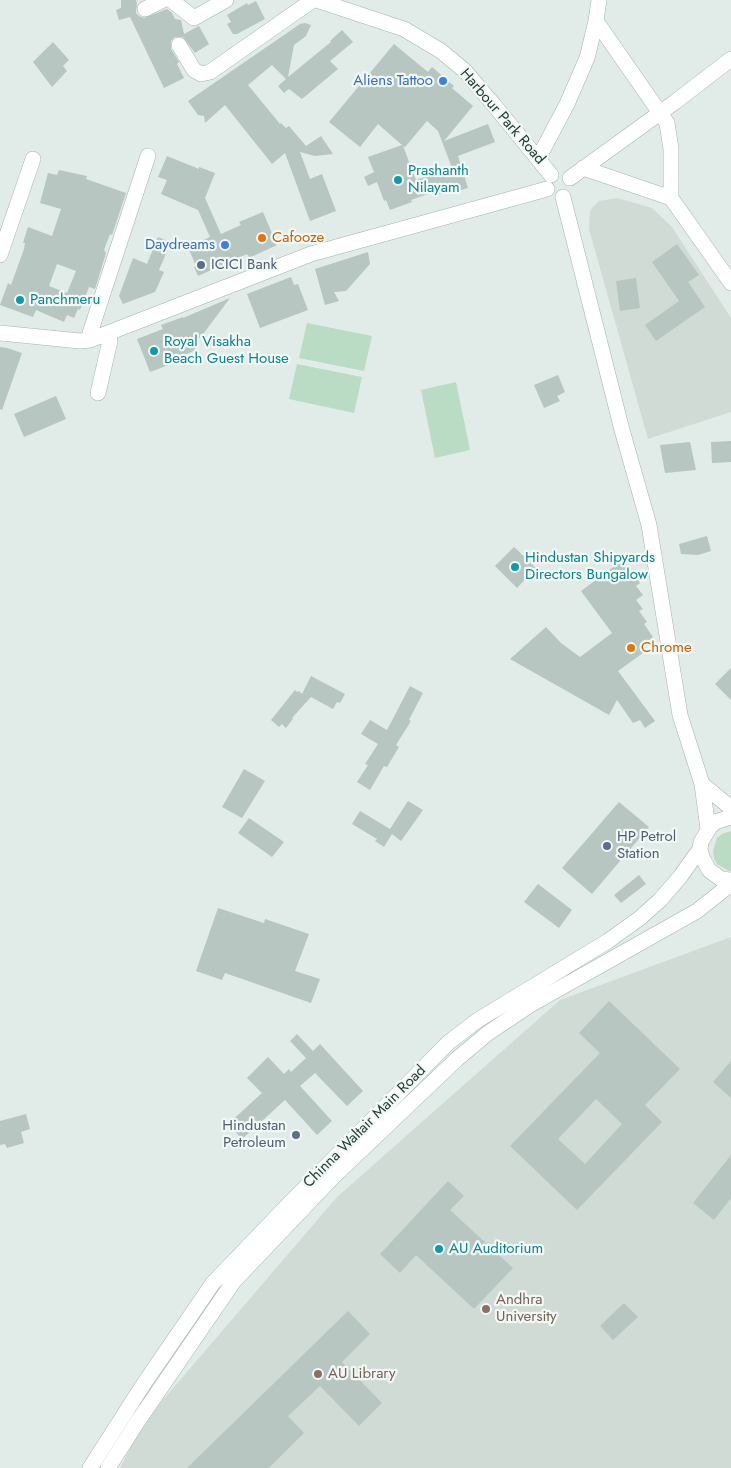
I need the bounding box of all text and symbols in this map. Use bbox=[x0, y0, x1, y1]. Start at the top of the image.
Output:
street label: Harbour Park Road bbox=[456, 65, 548, 169]
place label: Aliens Tattoo bbox=[353, 72, 433, 90]
marker: Aliens Tattoo bbox=[437, 75, 449, 87]
place label: Prashanth Nilayam bbox=[408, 162, 469, 197]
marker: Prashanth Nilayam bbox=[392, 174, 404, 186]
place label: Cafooze bbox=[272, 229, 324, 247]
marker: Cafooze bbox=[256, 232, 268, 244]
place label: Daydreams bbox=[145, 236, 215, 254]
marker: Daydreams bbox=[219, 239, 231, 251]
place label: ICICI Bank bbox=[211, 256, 277, 274]
marker: ICICI Bank bbox=[195, 259, 207, 271]
place label: Panchmeru bbox=[30, 291, 100, 309]
marker: Panchmeru bbox=[14, 294, 26, 306]
place label: Royal Visakha Beach Guest House bbox=[164, 333, 289, 368]
marker: Royal Visakha Beach Guest House bbox=[148, 345, 160, 357]
place label: Hindustan Shipyards Directors Bungalow bbox=[525, 549, 655, 584]
marker: Hindustan Shipyards Directors Bungalow bbox=[509, 561, 521, 573]
place label: Chrome bbox=[641, 639, 692, 657]
marker: Chrome bbox=[625, 642, 637, 654]
place label: HP Petrol Station bbox=[617, 828, 676, 863]
marker: HP Petrol Station bbox=[601, 840, 613, 852]
street label: Chinna Waltair Main Road bbox=[300, 1062, 430, 1192]
place label: Hindustan Petroleum bbox=[222, 1117, 286, 1152]
marker: Hindustan Petroleum bbox=[290, 1129, 302, 1141]
place label: AU Auditorium bbox=[449, 1240, 543, 1258]
marker: AU Auditorium bbox=[433, 1243, 445, 1255]
place label: Andhra University bbox=[496, 1291, 557, 1326]
marker: Andhra University bbox=[480, 1303, 492, 1315]
place label: AU Library bbox=[328, 1365, 396, 1383]
marker: AU Library bbox=[312, 1368, 324, 1380]

